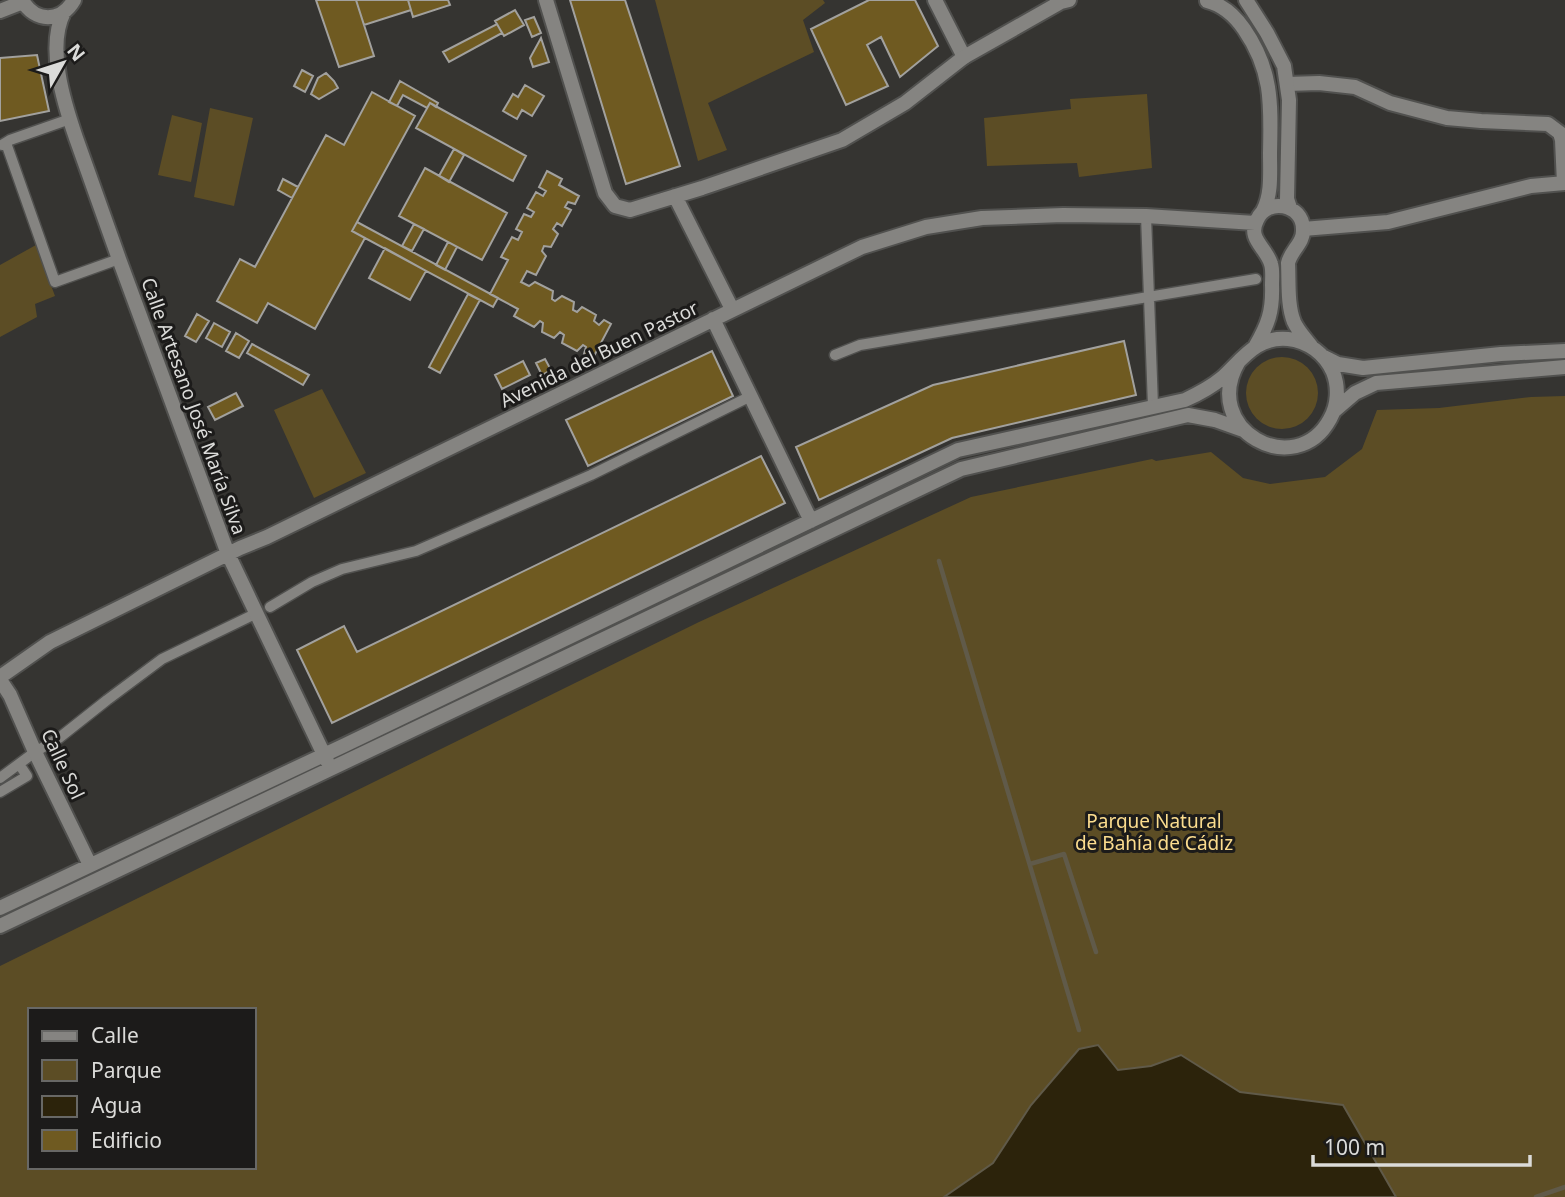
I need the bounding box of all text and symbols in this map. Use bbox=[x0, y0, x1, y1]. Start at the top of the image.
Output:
north arrow bbox=[28, 28, 98, 98]
text: N bbox=[61, 38, 91, 66]
street label: Calle Artesano José María Silva bbox=[135, 274, 253, 538]
street label: Avenida del Buen Pastor bbox=[495, 295, 703, 413]
street label: Calle Sol bbox=[35, 725, 91, 803]
park label: Parque Natural de Bahía de Cádiz bbox=[1075, 808, 1233, 856]
legend bbox=[28, 1008, 256, 1169]
text: Calle bbox=[91, 1021, 139, 1049]
text: Parque bbox=[91, 1056, 161, 1084]
text: Agua bbox=[91, 1091, 142, 1119]
scale bar bbox=[1313, 1124, 1530, 1168]
text: Edificio bbox=[91, 1126, 162, 1154]
text: 100 m bbox=[1324, 1133, 1385, 1161]

